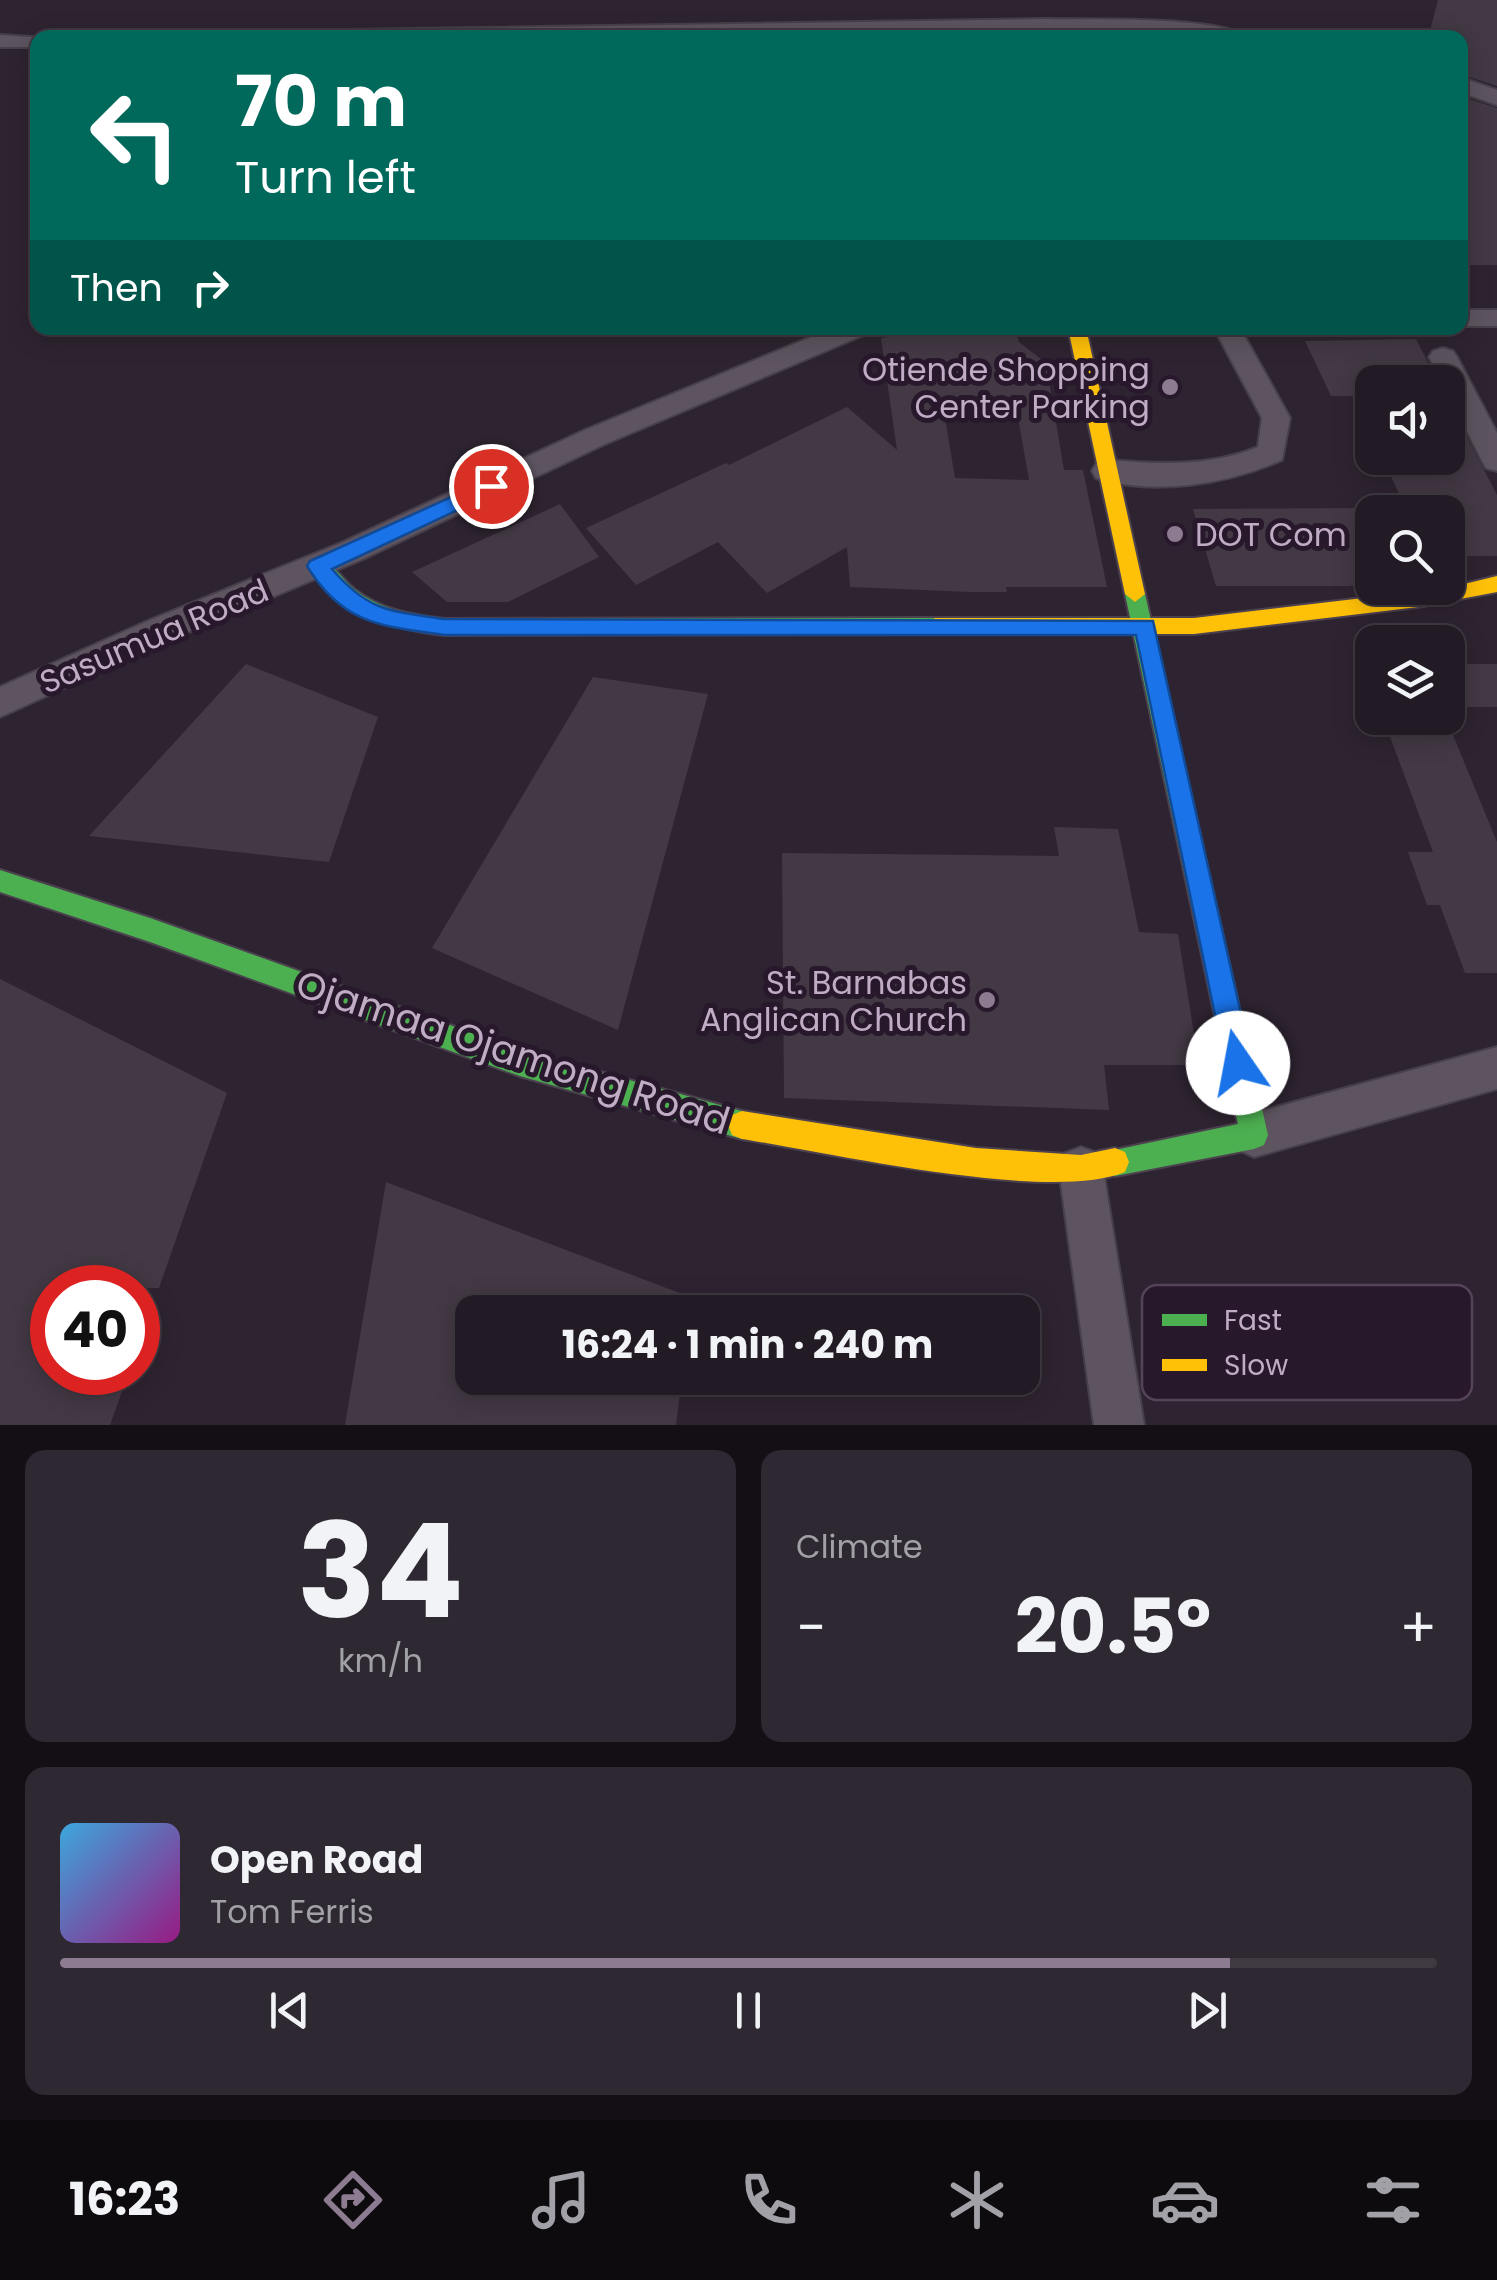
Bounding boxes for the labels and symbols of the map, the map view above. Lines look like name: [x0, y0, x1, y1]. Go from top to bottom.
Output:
place label: Otiende Shopping Center Parking: [862, 347, 1150, 429]
marker: Otiende Shopping Center Parking: [1159, 376, 1181, 398]
pin: [449, 444, 534, 529]
place label: DOT Com: [1195, 512, 1347, 557]
marker: DOT Com: [1164, 523, 1186, 545]
street label: Sasumua Road: [33, 568, 275, 704]
street label: Ojamaa Ojamong Road: [289, 957, 737, 1147]
place label: St. Barnabas Anglican Church: [700, 960, 967, 1042]
marker: St. Barnabas Anglican Church: [976, 989, 998, 1011]
position arrow: [1186, 1011, 1290, 1115]
speed limit sign: 40: [30, 1265, 160, 1395]
legend: [1142, 1285, 1472, 1400]
text: Fast: [1224, 1301, 1282, 1340]
text: Slow: [1224, 1346, 1288, 1385]

